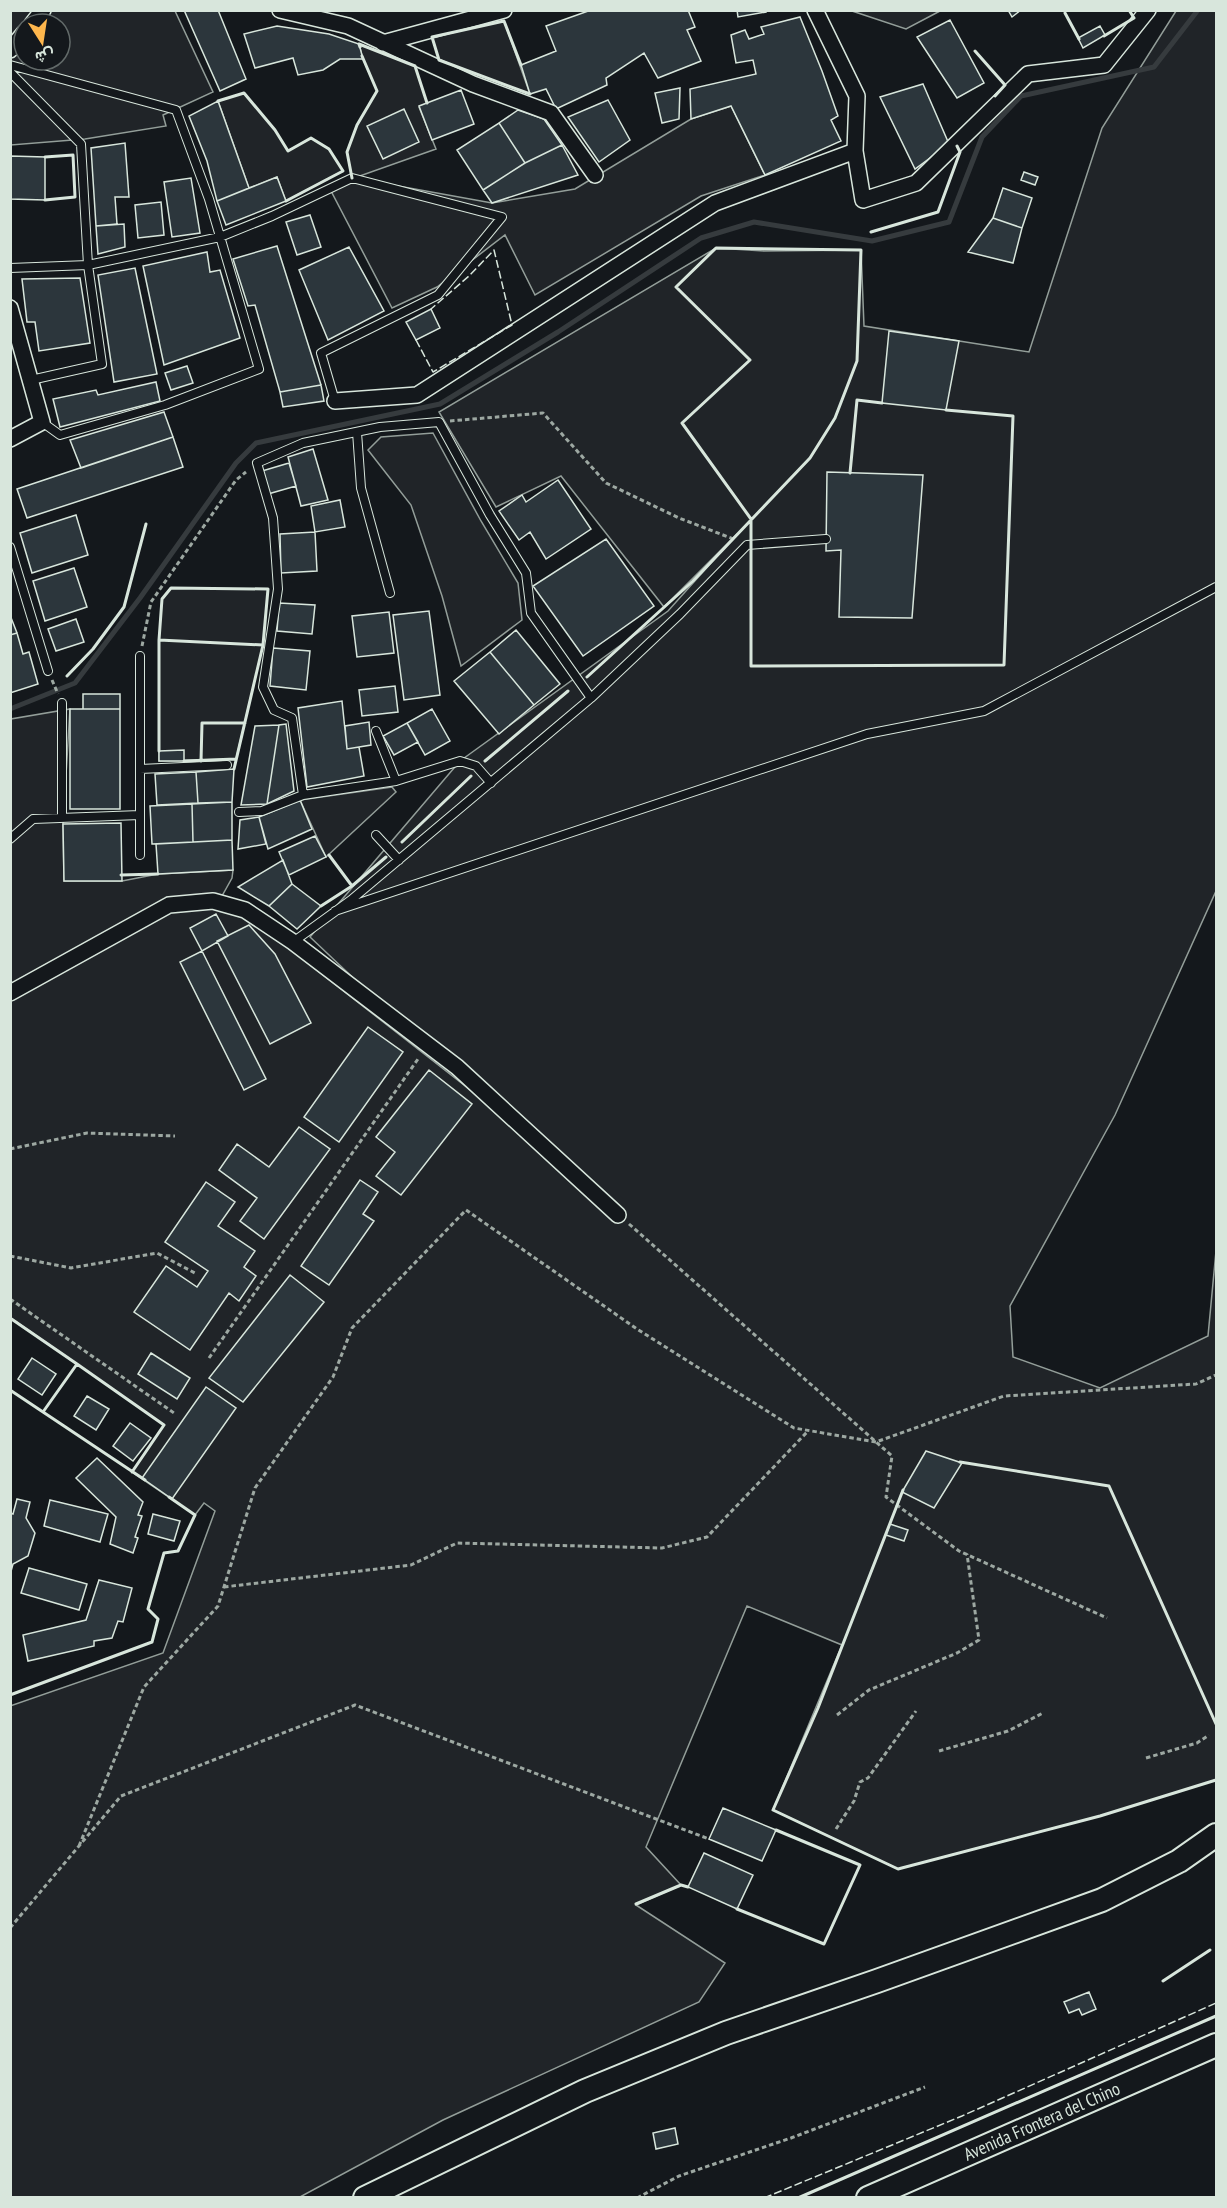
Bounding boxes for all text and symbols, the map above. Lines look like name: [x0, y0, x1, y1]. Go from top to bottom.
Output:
north arrow: [12, 12, 72, 72]
text: ش: [34, 45, 57, 68]
street label: Avenida Frontera del Chino: [960, 2077, 1124, 2165]

